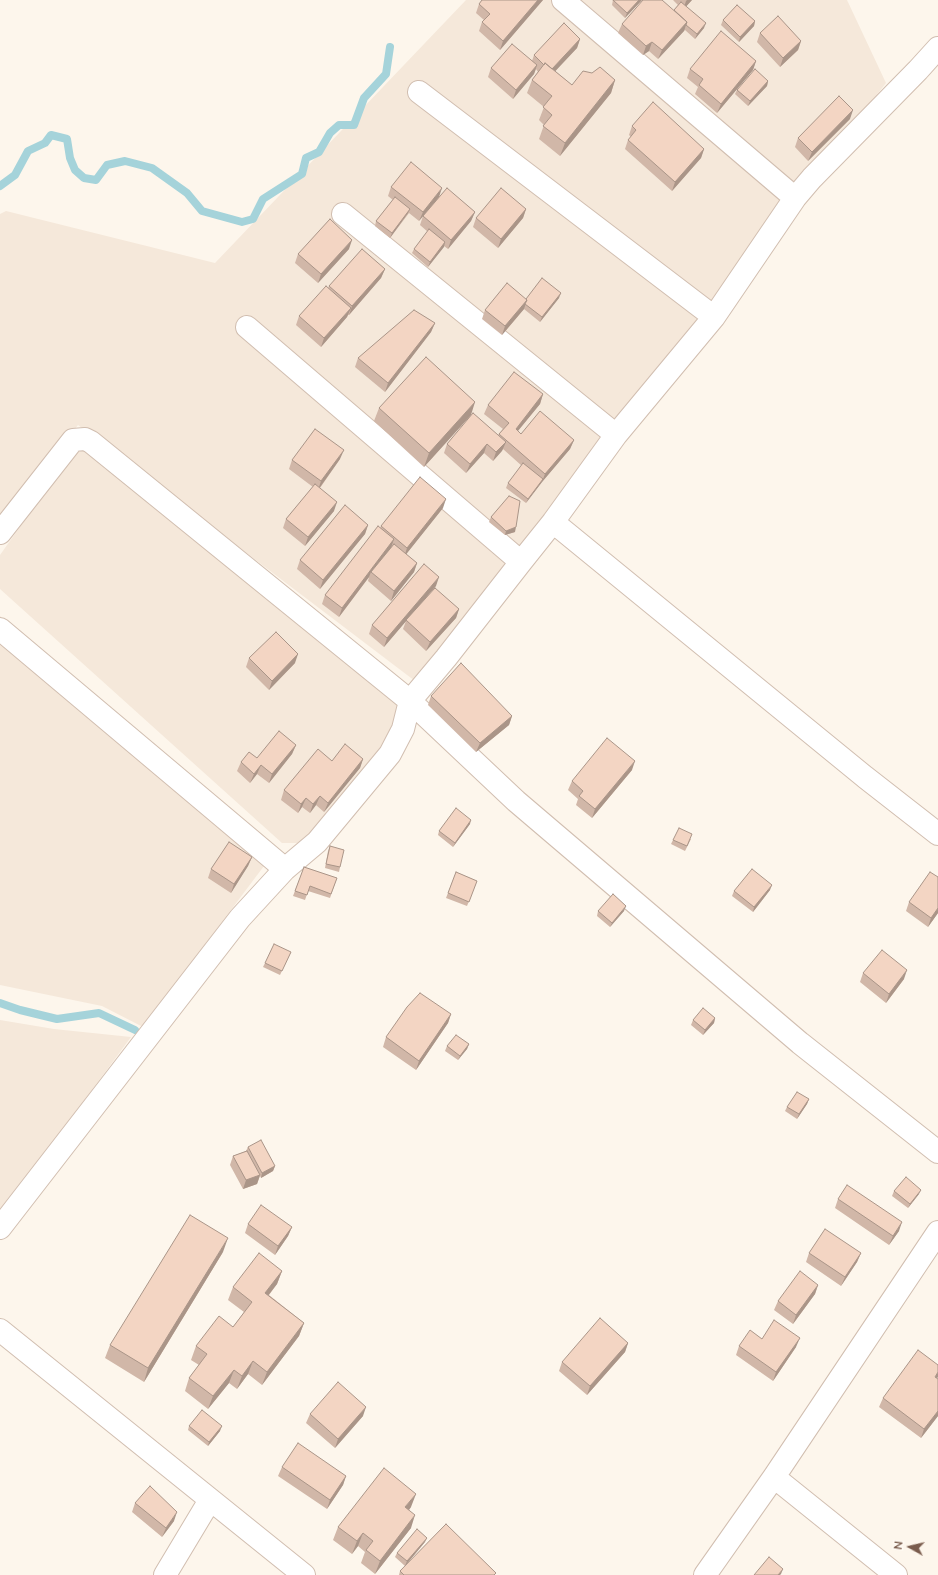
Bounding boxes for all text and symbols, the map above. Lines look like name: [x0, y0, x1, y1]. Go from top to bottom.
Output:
north arrow: [890, 1527, 930, 1567]
text: N: [891, 1540, 905, 1550]

